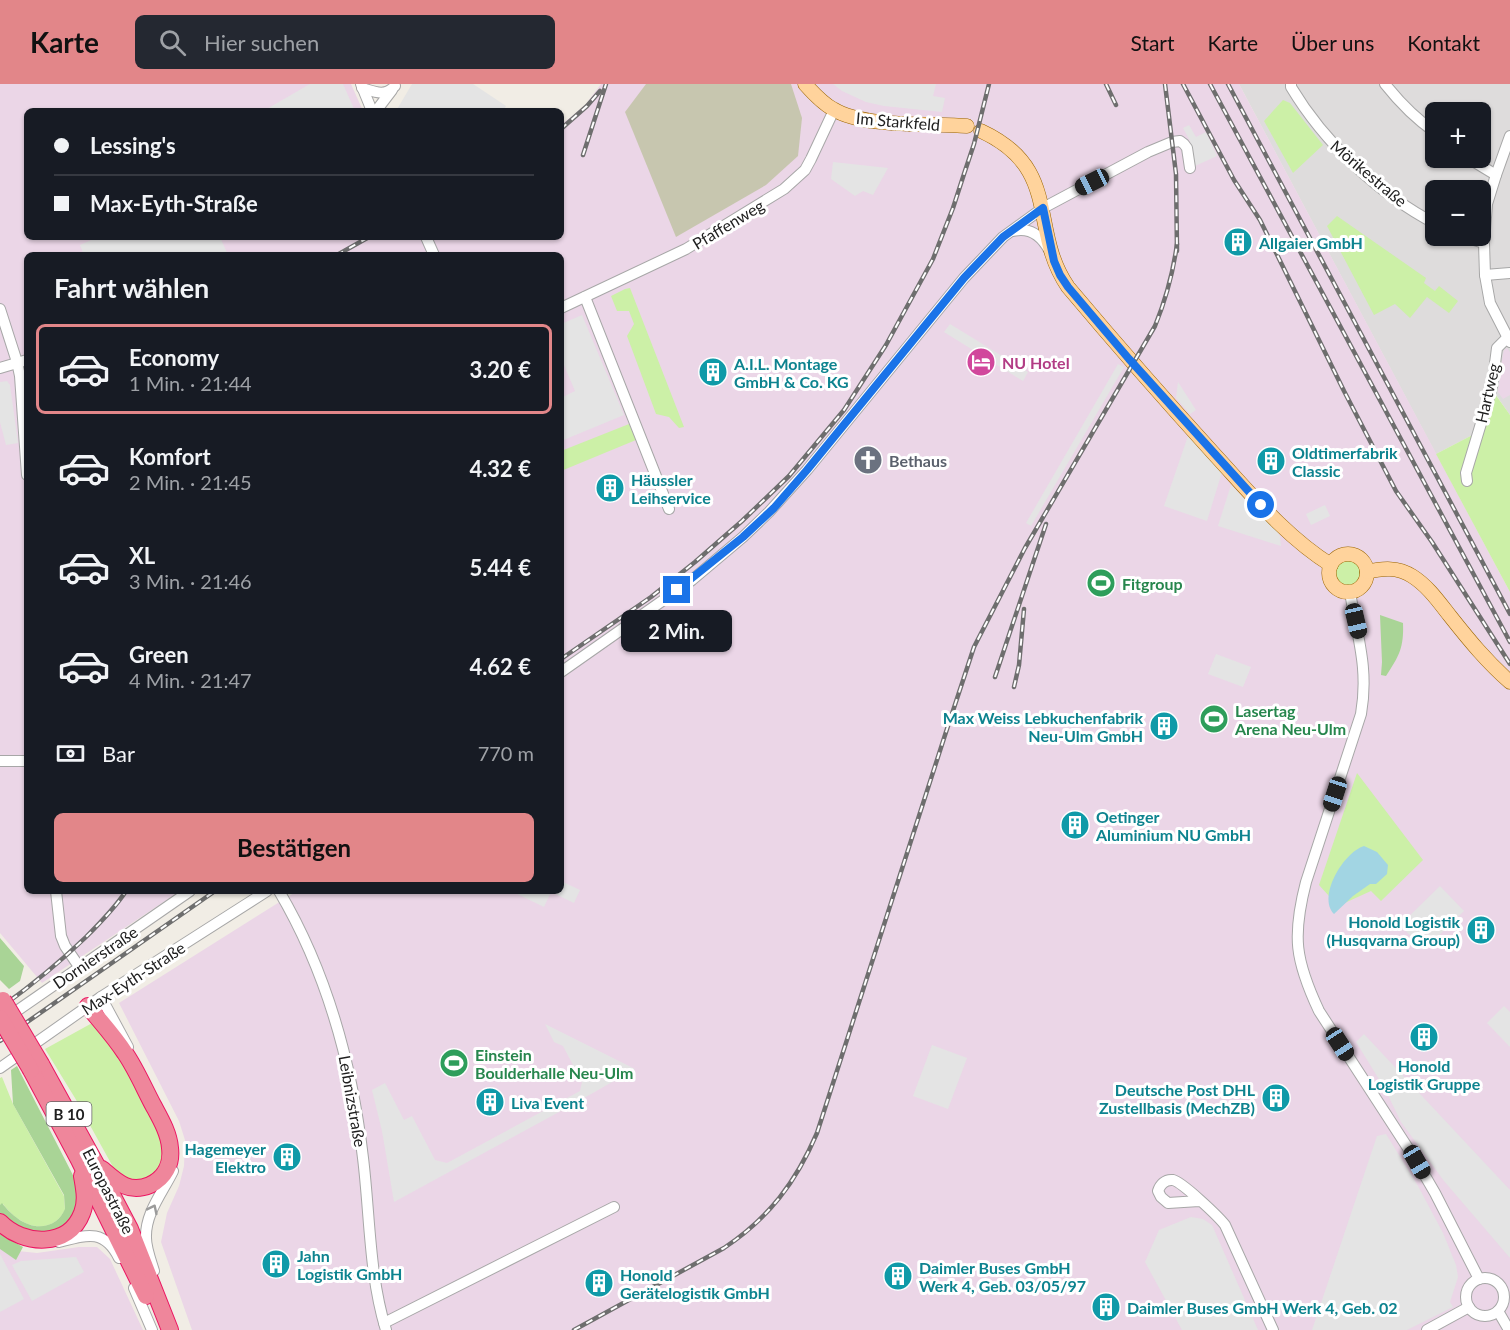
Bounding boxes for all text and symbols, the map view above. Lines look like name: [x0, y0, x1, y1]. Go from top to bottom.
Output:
search box: [135, 15, 555, 69]
text: Karte: [30, 25, 99, 59]
icon: search: [156, 26, 189, 59]
text: Hier suchen: [204, 29, 319, 56]
text: Start: [1130, 30, 1175, 55]
text: Karte: [1208, 30, 1258, 55]
text: Über uns: [1291, 30, 1374, 55]
text: Kontakt: [1407, 30, 1480, 55]
map controls: [1425, 102, 1491, 246]
button: +: [1425, 102, 1491, 168]
street label: Im Starkfeld: [855, 108, 941, 134]
text: Lessing's: [90, 132, 176, 159]
street label: Mörikestraße: [1327, 136, 1411, 210]
car: [1072, 166, 1112, 198]
button: −: [1425, 180, 1491, 246]
text: Max-Eyth-Straße: [90, 190, 258, 217]
street label: Pfaffenweg: [689, 195, 767, 253]
building icon: Allgaier GmbH: [1222, 226, 1254, 258]
place label: Allgaier GmbH: [1258, 233, 1363, 252]
text: Fahrt wählen: [54, 271, 209, 304]
icon: car: [57, 342, 111, 396]
text: Economy: [129, 344, 219, 371]
hotel icon: NU Hotel: [965, 346, 997, 378]
place label: NU Hotel: [1002, 353, 1070, 372]
place label: A.I.L. Montage GmbH & Co. KG: [733, 354, 849, 391]
text: 3.20 €: [469, 356, 531, 383]
building icon: A.I.L. Montage GmbH & Co. KG: [697, 356, 729, 388]
street label: Hartweg: [1471, 361, 1503, 425]
text: 1 Min. · 21:44: [129, 371, 252, 395]
icon: car: [57, 441, 111, 495]
text: Komfort: [129, 443, 211, 470]
place label: Oldtimerfabrik Classic: [1292, 443, 1398, 480]
church icon: Bethaus: [852, 444, 884, 476]
building icon: Oldtimerfabrik Classic: [1255, 445, 1287, 477]
place label: Bethaus: [889, 451, 947, 470]
text: 4.32 €: [469, 455, 531, 482]
text: 2 Min. · 21:45: [129, 470, 252, 494]
place label: Häussler Leihservice: [631, 470, 711, 507]
building icon: Häussler Leihservice: [594, 472, 626, 504]
route start: [1247, 491, 1274, 518]
icon: car: [57, 540, 111, 594]
text: XL: [129, 542, 155, 569]
text: 5.44 €: [469, 554, 531, 581]
sports icon: Fitgroup: [1085, 567, 1117, 599]
text: 3 Min. · 21:46: [129, 569, 252, 593]
place label: Fitgroup: [1122, 574, 1183, 593]
route end: [663, 576, 690, 603]
car: [1343, 601, 1369, 641]
callout: 2 Min.: [622, 611, 732, 653]
text: 2 Min.: [648, 619, 705, 643]
icon: car: [57, 639, 111, 693]
text: Green: [129, 641, 189, 668]
text: 4.62 €: [469, 653, 531, 680]
text: 4 Min. · 21:47: [129, 668, 252, 692]
place label: Lasertag Arena Neu-Ulm: [1234, 701, 1346, 738]
sports icon: Lasertag Arena Neu-Ulm: [1198, 703, 1230, 735]
place label: Max Weiss Lebkuchenfabrik Neu-Ulm GmbH: [943, 708, 1143, 745]
building icon: Max Weiss Lebkuchenfabrik Neu-Ulm GmbH: [1148, 710, 1180, 742]
icon: cash: [54, 737, 87, 770]
text: Bar: [102, 740, 135, 767]
text: 770 m: [478, 741, 534, 765]
car: [1321, 774, 1349, 814]
place label: Oetinger Aluminium NU GmbH: [1095, 807, 1251, 844]
building icon: Oetinger Aluminium NU GmbH: [1059, 809, 1091, 841]
button: Bestätigen: [54, 813, 534, 882]
place label: Honold Logistik (Husqvarna Group): [1326, 912, 1460, 949]
building icon: Honold Logistik (Husqvarna Group): [1465, 914, 1497, 946]
street label: Dornierstraße: [49, 922, 141, 992]
street label: Max-Eyth-Straße: [78, 938, 188, 1018]
building icon: Honold Logistik Gruppe: [1408, 1021, 1440, 1053]
car: [1323, 1024, 1357, 1064]
place label: Einstein Boulderhalle Neu-Ulm: [475, 1045, 633, 1082]
sports icon: Einstein Boulderhalle Neu-Ulm: [438, 1047, 470, 1079]
street label: Leibnizstraße: [336, 1054, 370, 1148]
place label: Honold Logistik Gruppe: [1368, 1056, 1481, 1093]
place label: Deutsche Post DHL Zustellbasis (MechZB): [1099, 1080, 1256, 1117]
building icon: Deutsche Post DHL Zustellbasis (MechZB): [1260, 1082, 1292, 1114]
building icon: Liva Event: [474, 1086, 506, 1118]
place label: Liva Event: [511, 1093, 584, 1112]
road number: B 10: [46, 1102, 92, 1126]
place label: Hagemeyer Elektro: [185, 1139, 266, 1176]
building icon: Hagemeyer Elektro: [271, 1141, 303, 1173]
car: [1400, 1142, 1434, 1182]
street label: Europastraße: [79, 1145, 139, 1237]
one-way arrow: [146, 1204, 158, 1215]
place label: Jahn Logistik GmbH: [297, 1246, 402, 1283]
building icon: Jahn Logistik GmbH: [260, 1248, 292, 1280]
place label: Daimler Buses GmbH Werk 4, Geb. 03/05/97: [919, 1258, 1086, 1295]
building icon: Daimler Buses GmbH Werk 4, Geb. 03/05/97: [882, 1260, 914, 1292]
place label: Honold Gerätelogistik GmbH: [620, 1265, 770, 1302]
building icon: Honold Gerätelogistik GmbH: [583, 1267, 615, 1299]
building icon: Daimler Buses GmbH Werk 4, Geb. 02: [1090, 1291, 1122, 1323]
place label: Daimler Buses GmbH Werk 4, Geb. 02: [1127, 1298, 1397, 1317]

